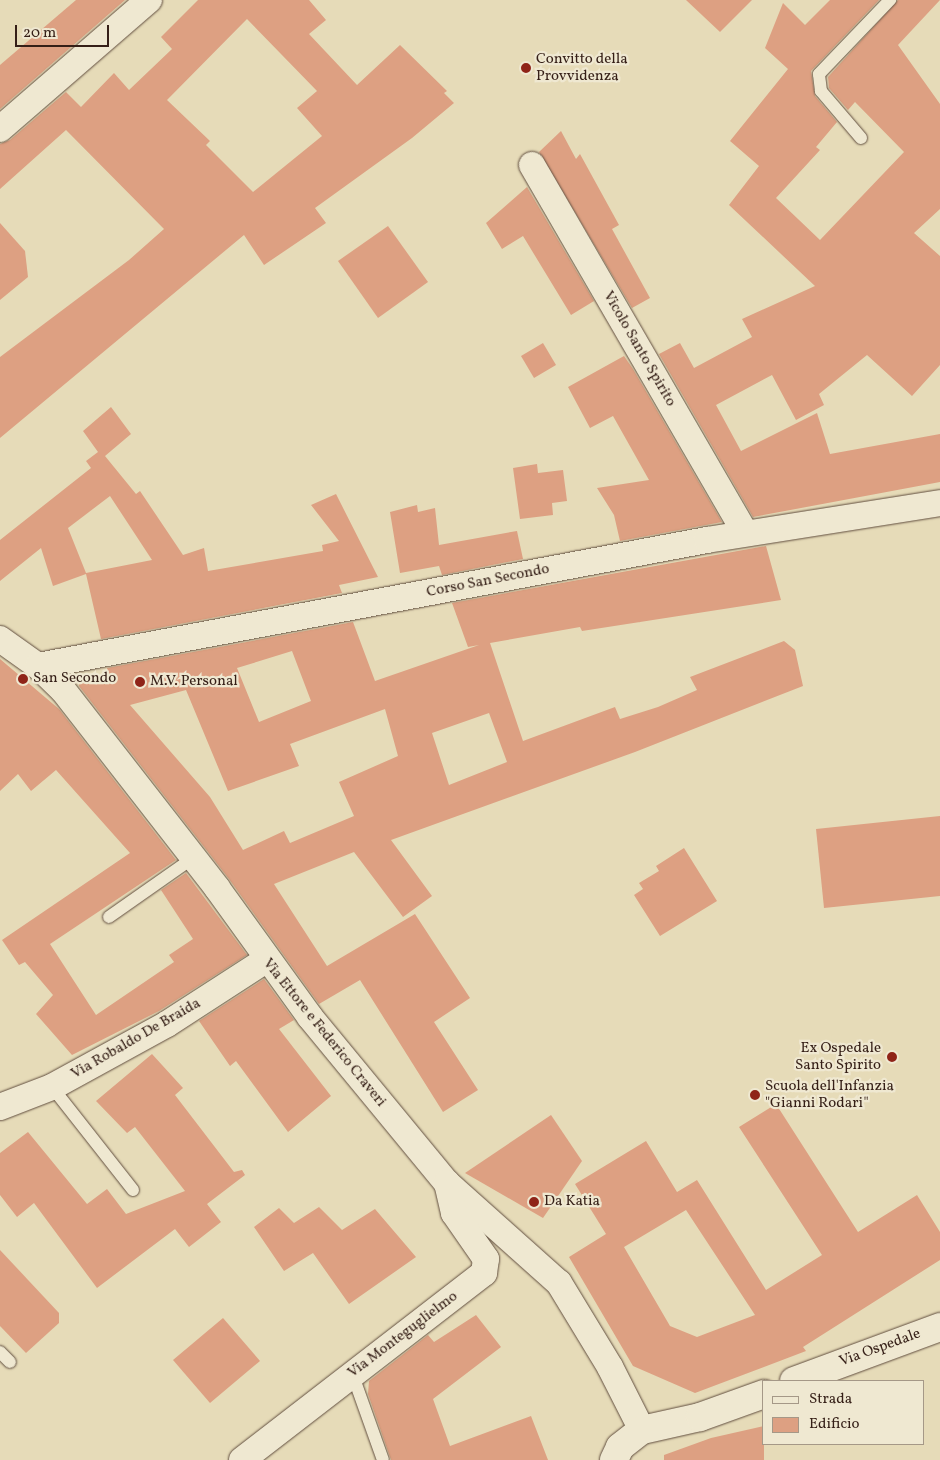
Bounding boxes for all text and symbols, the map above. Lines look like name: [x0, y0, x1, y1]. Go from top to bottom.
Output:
scale bar: [18, 15, 111, 47]
text: 20 m: [23, 23, 56, 44]
place label: Convitto della Provvidenza: [536, 50, 628, 85]
marker: Convitto della Provvidenza: [520, 62, 532, 74]
street label: Vicolo Santo Spirito: [599, 288, 679, 410]
street label: Corso San Secondo: [425, 560, 551, 602]
place label: San Secondo: [33, 670, 116, 688]
marker: San Secondo: [17, 673, 29, 685]
place label: M.V. Personal: [150, 673, 238, 691]
marker: M.V. Personal: [134, 676, 146, 688]
street label: Via Ettore e Federico Craveri: [259, 955, 389, 1111]
street label: Via Robaldo De Braida: [68, 995, 204, 1083]
place label: Ex Ospedale Santo Spirito: [795, 1039, 881, 1074]
marker: Ex Ospedale Santo Spirito: [885, 1050, 899, 1064]
place label: Scuola dell'Infanzia "Gianni Rodari": [765, 1077, 894, 1112]
marker: Scuola dell'Infanzia "Gianni Rodari": [749, 1089, 761, 1101]
place label: Da Katia: [544, 1193, 600, 1211]
marker: Da Katia: [528, 1196, 540, 1208]
street label: Via Monteguglielmo: [344, 1288, 462, 1382]
street label: Via Ospedale: [837, 1325, 923, 1371]
legend: [762, 1380, 925, 1445]
text: Strada: [809, 1389, 852, 1410]
text: Edificio: [809, 1414, 860, 1435]

